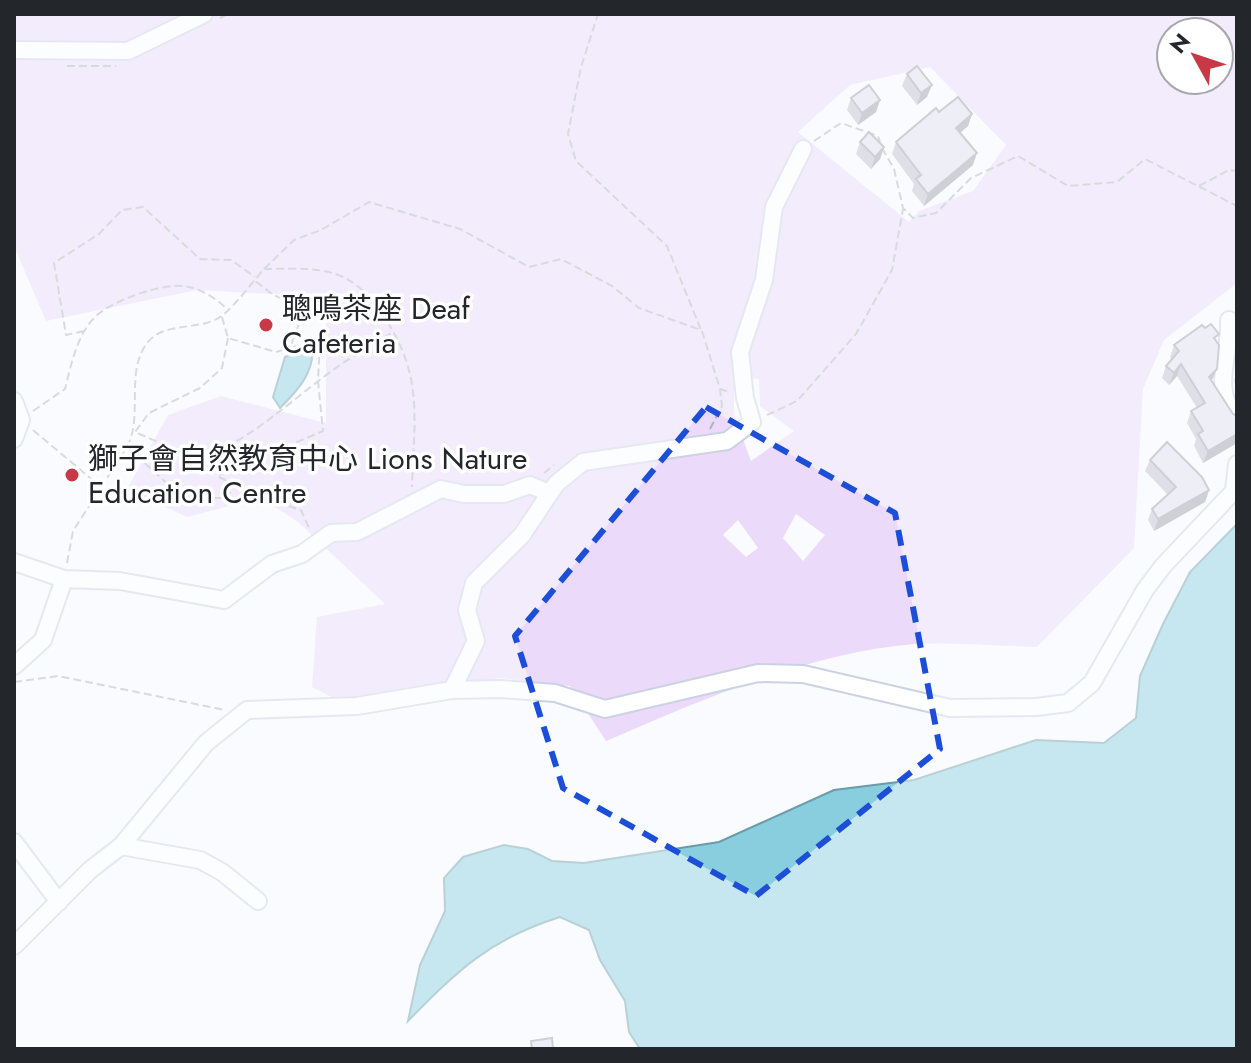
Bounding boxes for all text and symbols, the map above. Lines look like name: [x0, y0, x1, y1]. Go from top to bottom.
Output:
north arrow: [1155, 16, 1235, 96]
text: N: [1162, 26, 1198, 60]
place label: 聰鳴茶座 Deaf Cafeteria: [282, 287, 471, 364]
marker: 聰鳴茶座 Deaf Cafeteria: [257, 316, 275, 334]
place label: 獅子會自然教育中心 Lions Nature Education Centre: [88, 437, 527, 514]
marker: 獅子會自然教育中心 Lions Nature Education Centre: [63, 466, 81, 484]

